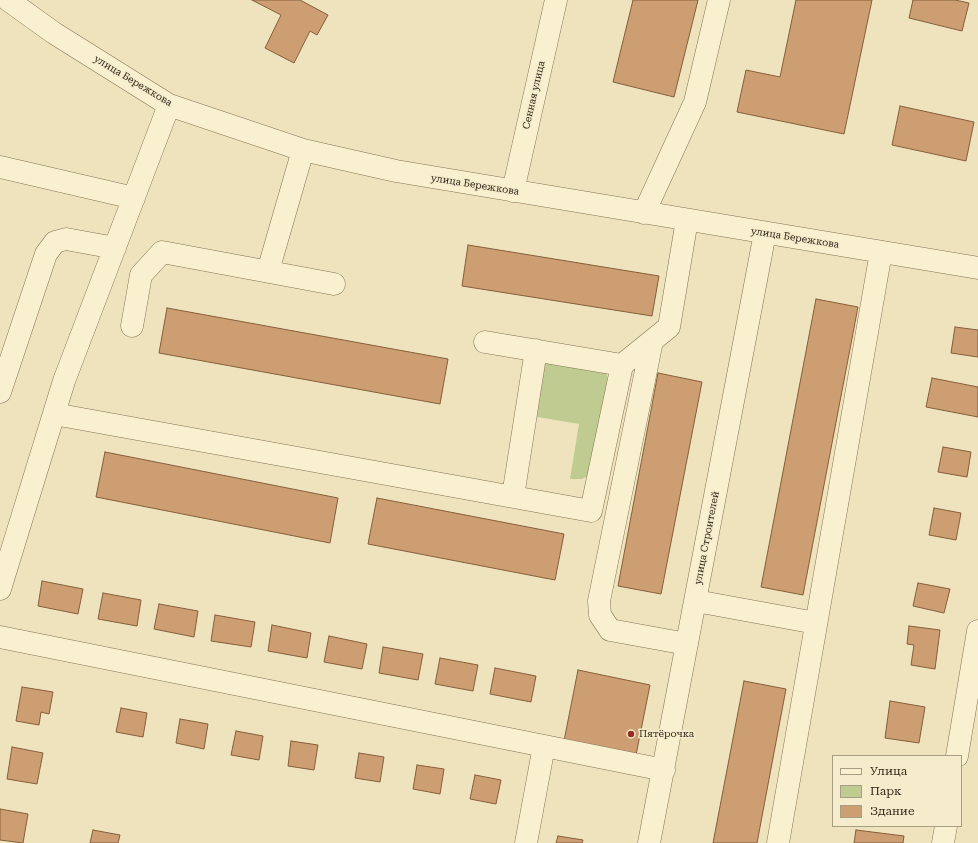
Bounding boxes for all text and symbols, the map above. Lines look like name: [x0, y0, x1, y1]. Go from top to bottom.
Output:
street label: улица Бережкова: [92, 53, 174, 109]
street label: Сенная улица: [520, 60, 548, 130]
street label: улица Бережкова: [430, 172, 520, 198]
street label: улица Бережкова: [750, 225, 840, 251]
street label: улица Строителей: [692, 490, 722, 586]
place label: Пятёрочка: [639, 728, 694, 740]
marker: Пятёрочка: [626, 729, 636, 739]
legend: [832, 755, 962, 827]
text: Улица: [870, 764, 907, 778]
text: Парк: [870, 784, 902, 798]
text: Здание: [870, 804, 914, 818]

